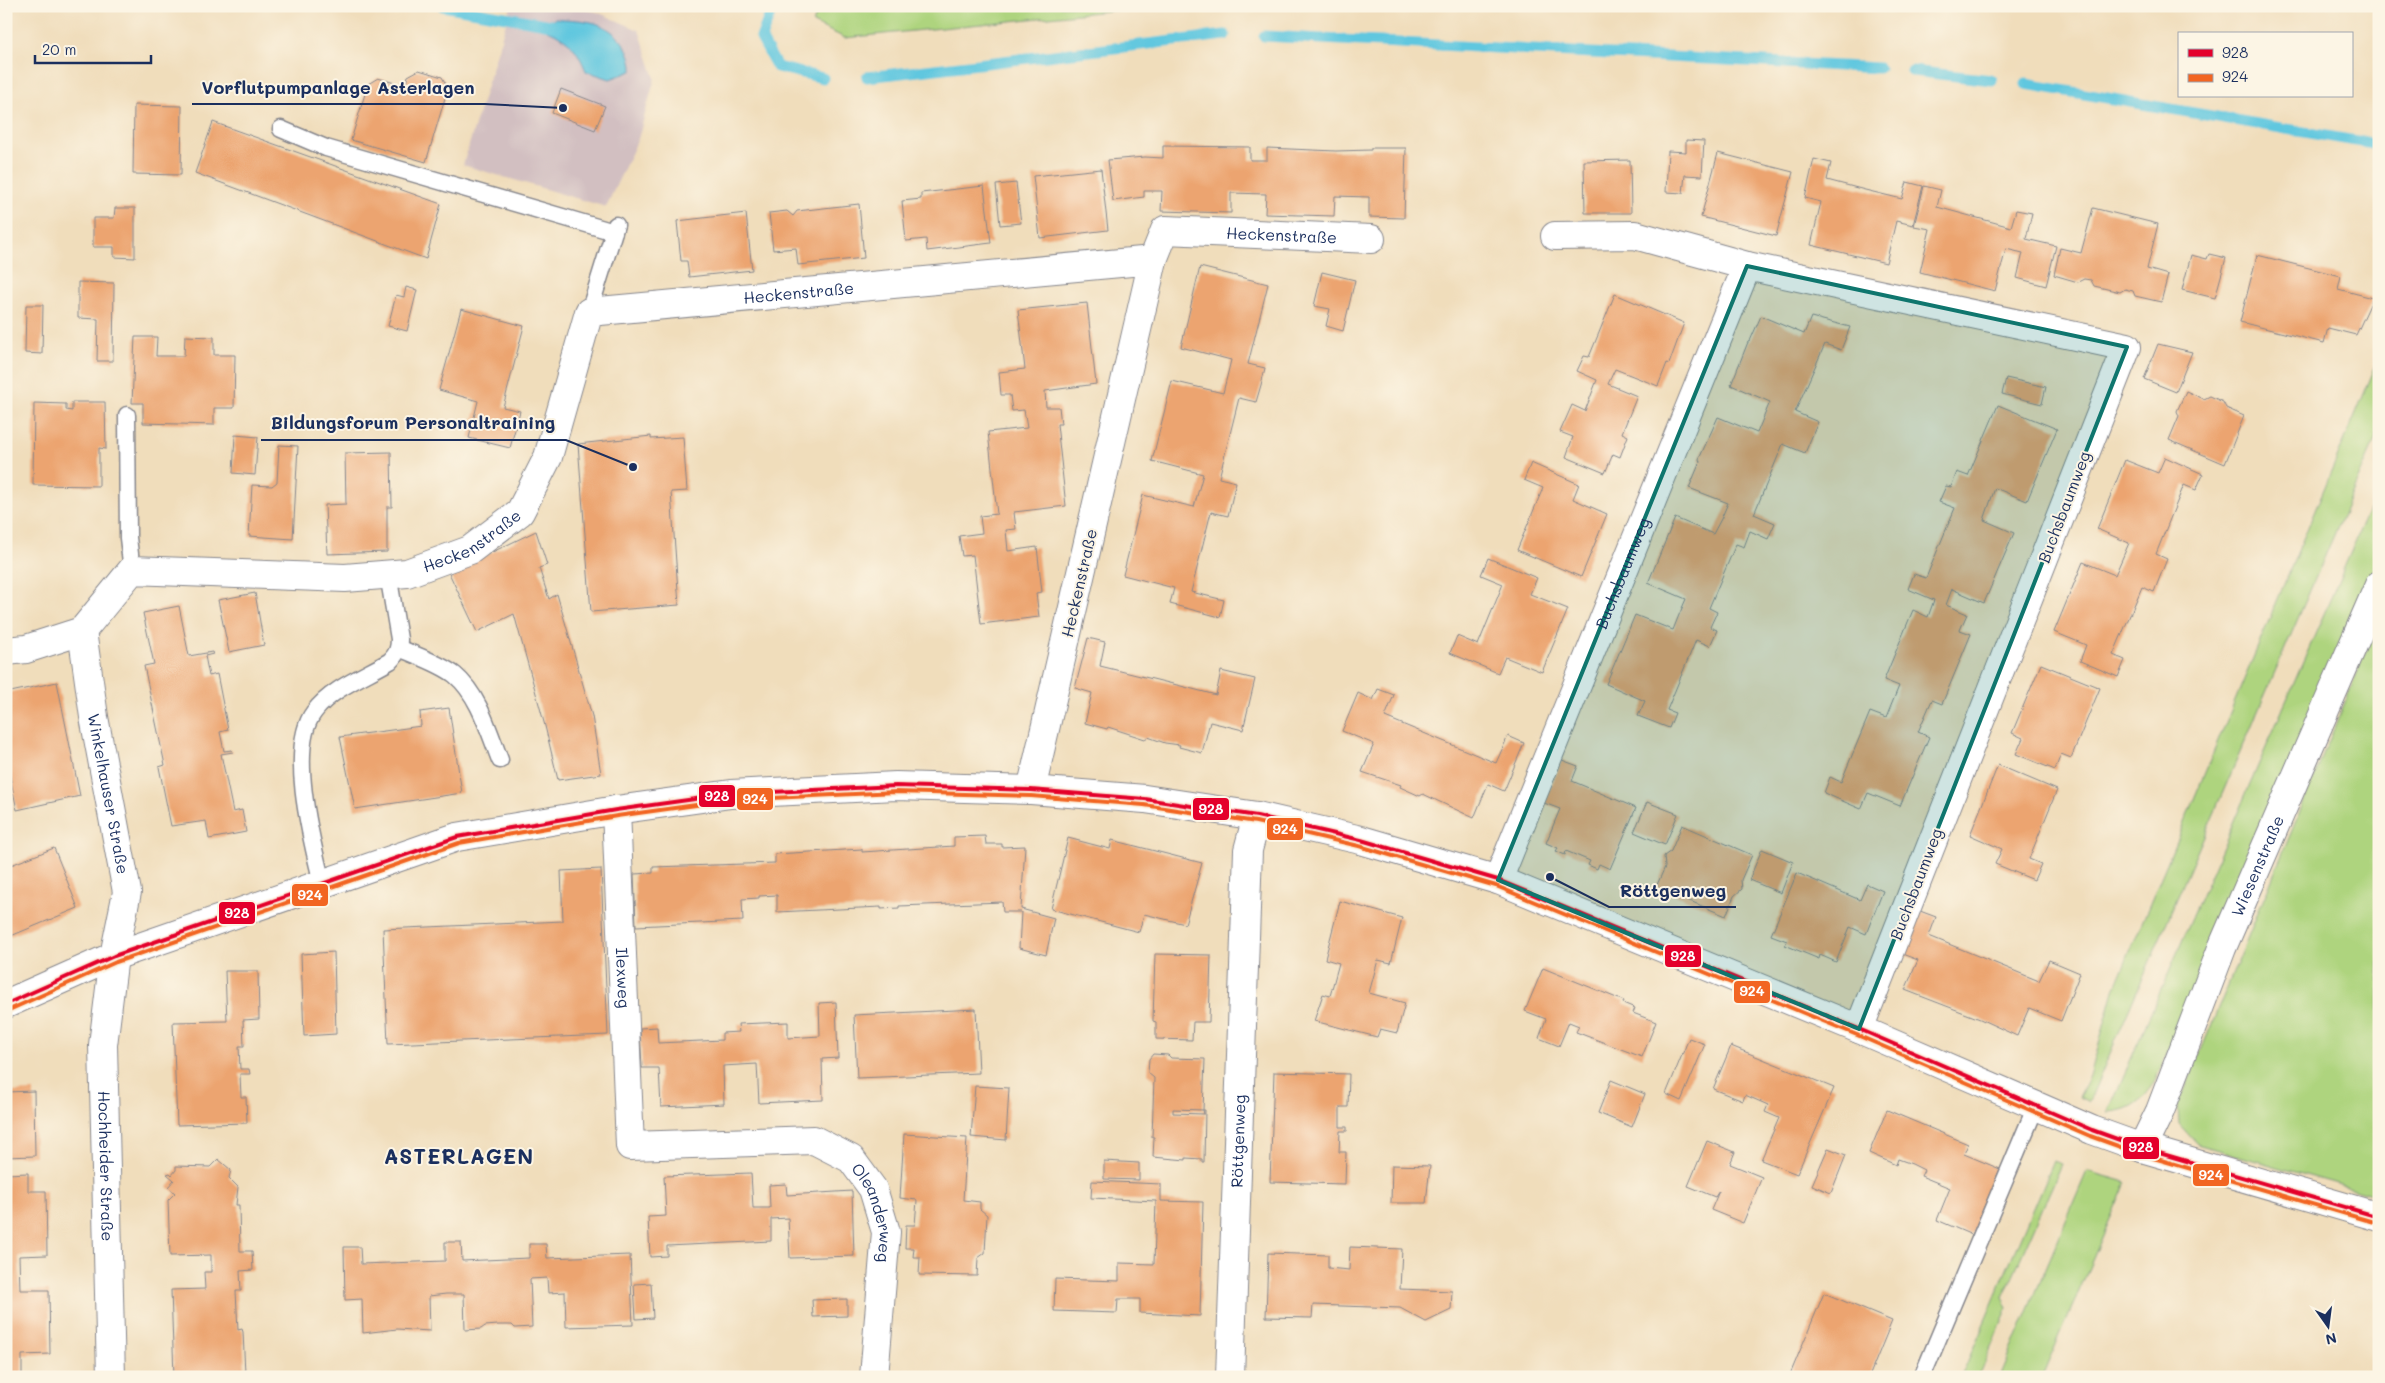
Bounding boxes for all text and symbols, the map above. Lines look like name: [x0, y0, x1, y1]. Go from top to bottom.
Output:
scale bar: [35, 32, 151, 64]
legend: [2178, 32, 2352, 98]
text: 20 m: [42, 39, 76, 59]
text: 928: [2222, 42, 2248, 62]
text: 924: [2222, 66, 2248, 86]
callout: Vorflutpumpanlage Asterlagen: [192, 71, 485, 104]
text: Vorflutpumpanlage Asterlagen: [201, 75, 475, 99]
street label: Heckenstraße: [1226, 222, 1337, 248]
street label: Heckenstraße: [742, 277, 855, 308]
callout: Bildungsforum Personaltraining: [261, 407, 566, 440]
text: Bildungsforum Personaltraining: [271, 410, 556, 434]
street label: Buchsbaumweg: [2033, 448, 2095, 566]
street label: Heckenstraße: [420, 504, 525, 576]
street label: Buchsbaumweg: [1590, 514, 1654, 632]
street label: Heckenstraße: [1056, 527, 1101, 639]
street label: Winkelhauser Straße: [84, 712, 134, 876]
line badge: 928: [698, 784, 736, 808]
text: 928: [705, 786, 730, 805]
line badge: 924: [736, 787, 774, 811]
text: 924: [742, 789, 768, 808]
line badge: 928: [1192, 797, 1230, 821]
text: 928: [1199, 799, 1224, 818]
street label: Wiesenstraße: [2226, 812, 2288, 920]
line badge: 924: [1266, 817, 1304, 841]
text: 924: [1272, 819, 1298, 838]
street label: Buchsbaumweg: [1885, 825, 1947, 943]
callout: Röttgenweg: [1609, 874, 1736, 907]
text: Röttgenweg: [1620, 878, 1726, 902]
line badge: 924: [291, 883, 329, 907]
text: 924: [297, 885, 323, 904]
line badge: 928: [218, 901, 256, 925]
text: 928: [225, 903, 250, 922]
line badge: 928: [1664, 944, 1702, 968]
text: 928: [1671, 946, 1696, 965]
street label: Ilexweg: [612, 947, 635, 1009]
line badge: 924: [1733, 980, 1771, 1004]
text: 924: [1739, 981, 1765, 1000]
street label: Hochheider Straße: [94, 1091, 119, 1242]
street label: Röttgenweg: [1225, 1094, 1250, 1188]
line badge: 928: [2122, 1136, 2160, 1160]
text: 928: [2129, 1137, 2154, 1156]
district label: ASTERLAGEN: [384, 1142, 534, 1169]
street label: Oleanderweg: [847, 1158, 897, 1263]
line badge: 924: [2192, 1163, 2230, 1187]
text: 924: [2198, 1165, 2224, 1184]
north arrow: [2302, 1300, 2352, 1350]
text: N: [2324, 1329, 2339, 1350]

